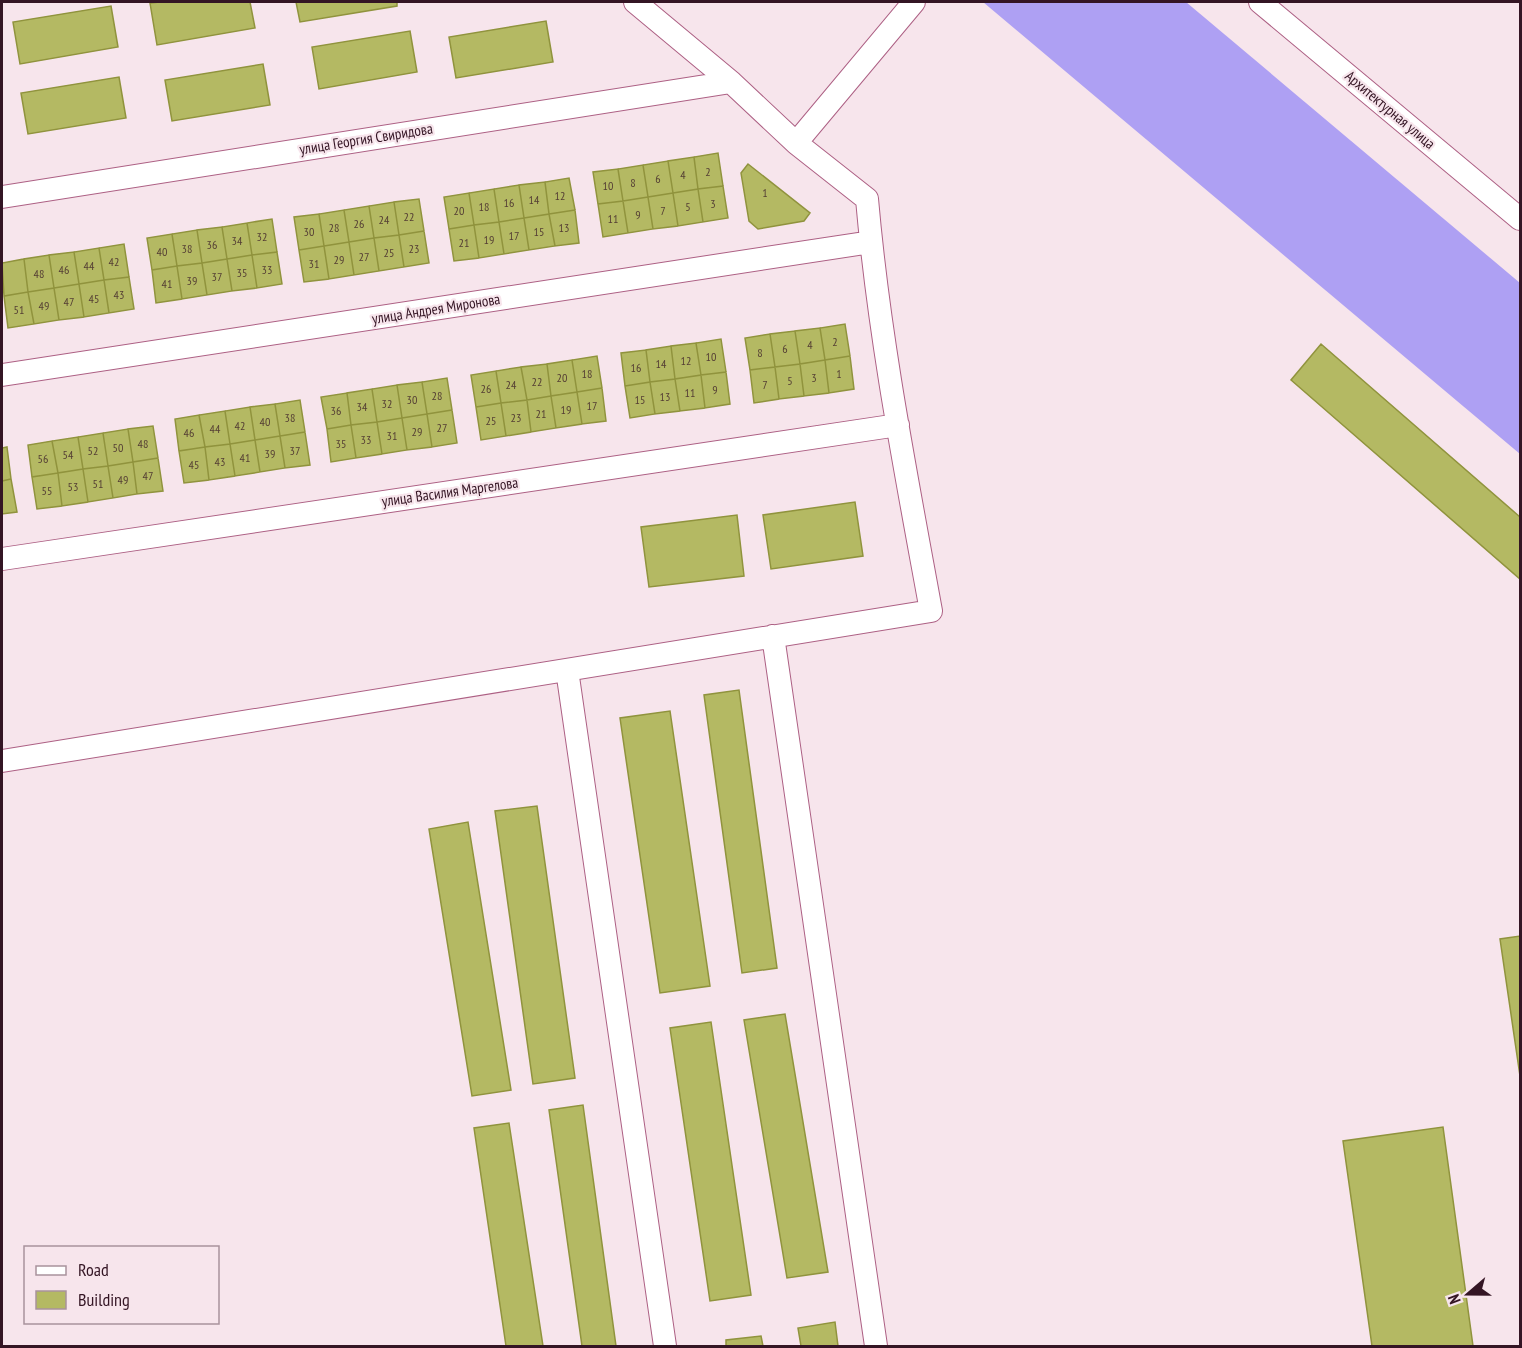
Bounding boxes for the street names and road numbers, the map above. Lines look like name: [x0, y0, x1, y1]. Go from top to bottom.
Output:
street label: Архитектурная улица: [1341, 66, 1439, 153]
street label: улица Георгия Свиридова: [298, 119, 434, 158]
street label: улица Андрея Миронова: [370, 289, 501, 328]
street label: улица Василия Маргелова: [381, 473, 519, 510]

